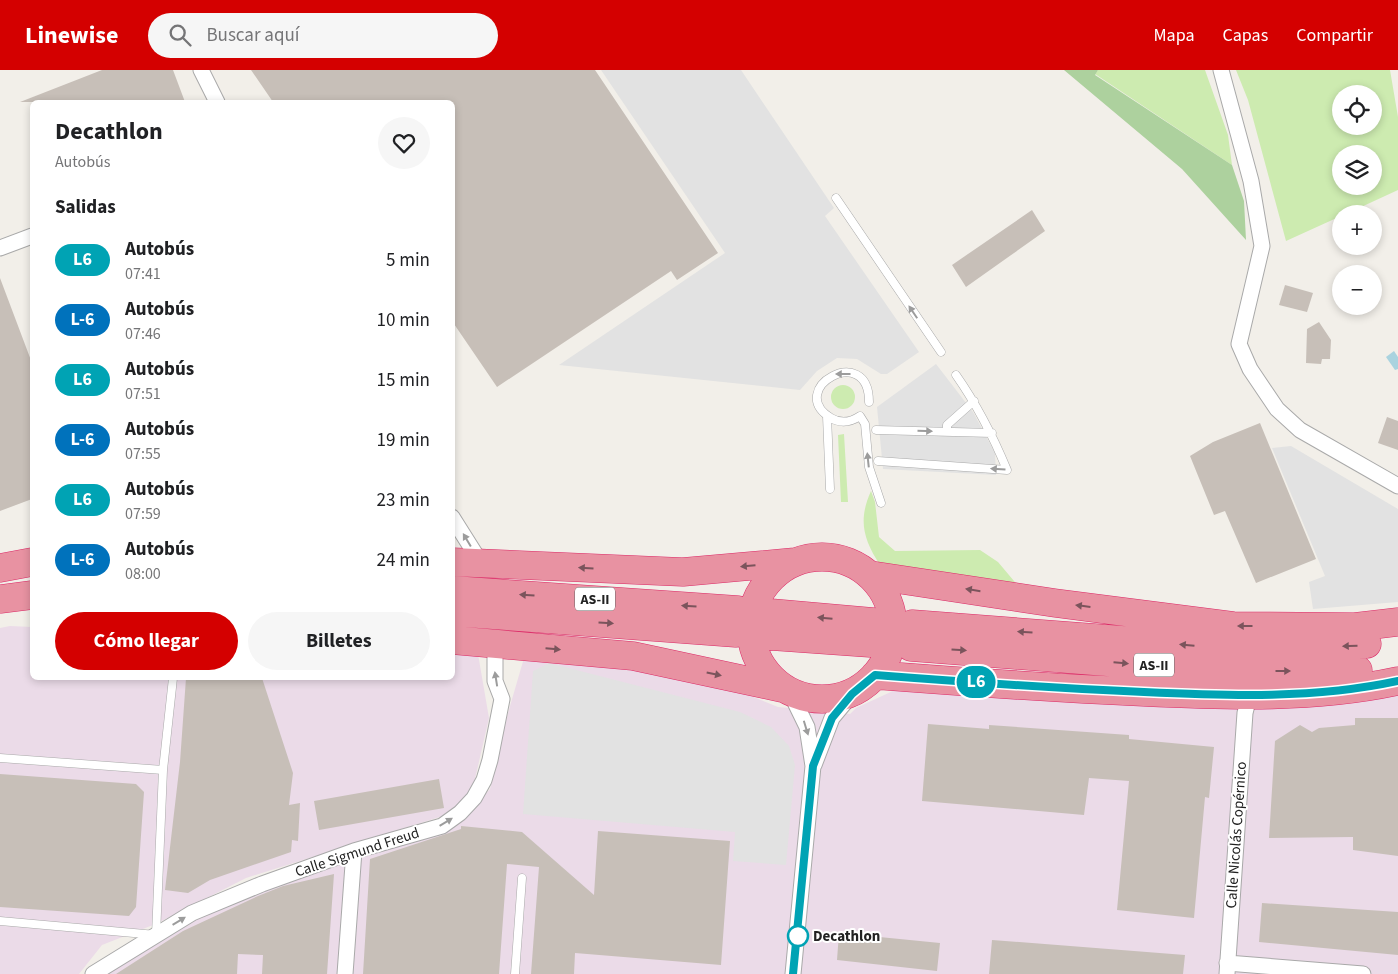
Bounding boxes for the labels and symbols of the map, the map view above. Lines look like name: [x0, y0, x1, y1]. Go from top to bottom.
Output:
one-way arrow: [908, 305, 918, 318]
one-way arrow: [835, 370, 851, 378]
one-way arrow: [917, 427, 933, 435]
one-way arrow: [864, 451, 872, 467]
one-way arrow: [989, 465, 1005, 473]
one-way arrow: [462, 534, 471, 547]
one-way arrow: [740, 562, 756, 570]
one-way arrow: [578, 564, 594, 572]
one-way arrow: [964, 586, 980, 594]
road number: AS-II: [575, 588, 615, 610]
one-way arrow: [519, 590, 535, 598]
one-way arrow: [681, 602, 697, 610]
one-way arrow: [1075, 602, 1091, 610]
one-way arrow: [816, 613, 832, 621]
one-way arrow: [598, 619, 614, 627]
one-way arrow: [1236, 622, 1252, 630]
one-way arrow: [1017, 628, 1033, 636]
one-way arrow: [1179, 641, 1195, 649]
one-way arrow: [1341, 642, 1357, 650]
one-way arrow: [546, 645, 562, 653]
one-way arrow: [952, 647, 968, 655]
road number: AS-II: [1134, 654, 1174, 676]
one-way arrow: [1114, 659, 1130, 667]
line badge: L6: [954, 666, 998, 698]
one-way arrow: [1276, 667, 1292, 675]
one-way arrow: [492, 670, 500, 686]
one-way arrow: [706, 670, 721, 678]
one-way arrow: [802, 721, 810, 736]
street label: Calle Nicolás Copérnico: [1221, 761, 1252, 909]
one-way arrow: [439, 818, 452, 827]
street label: Calle Sigmund Freud: [292, 822, 422, 883]
one-way arrow: [173, 916, 186, 925]
marker: Decathlon: [787, 925, 809, 947]
place label: Decathlon: [813, 926, 880, 947]

